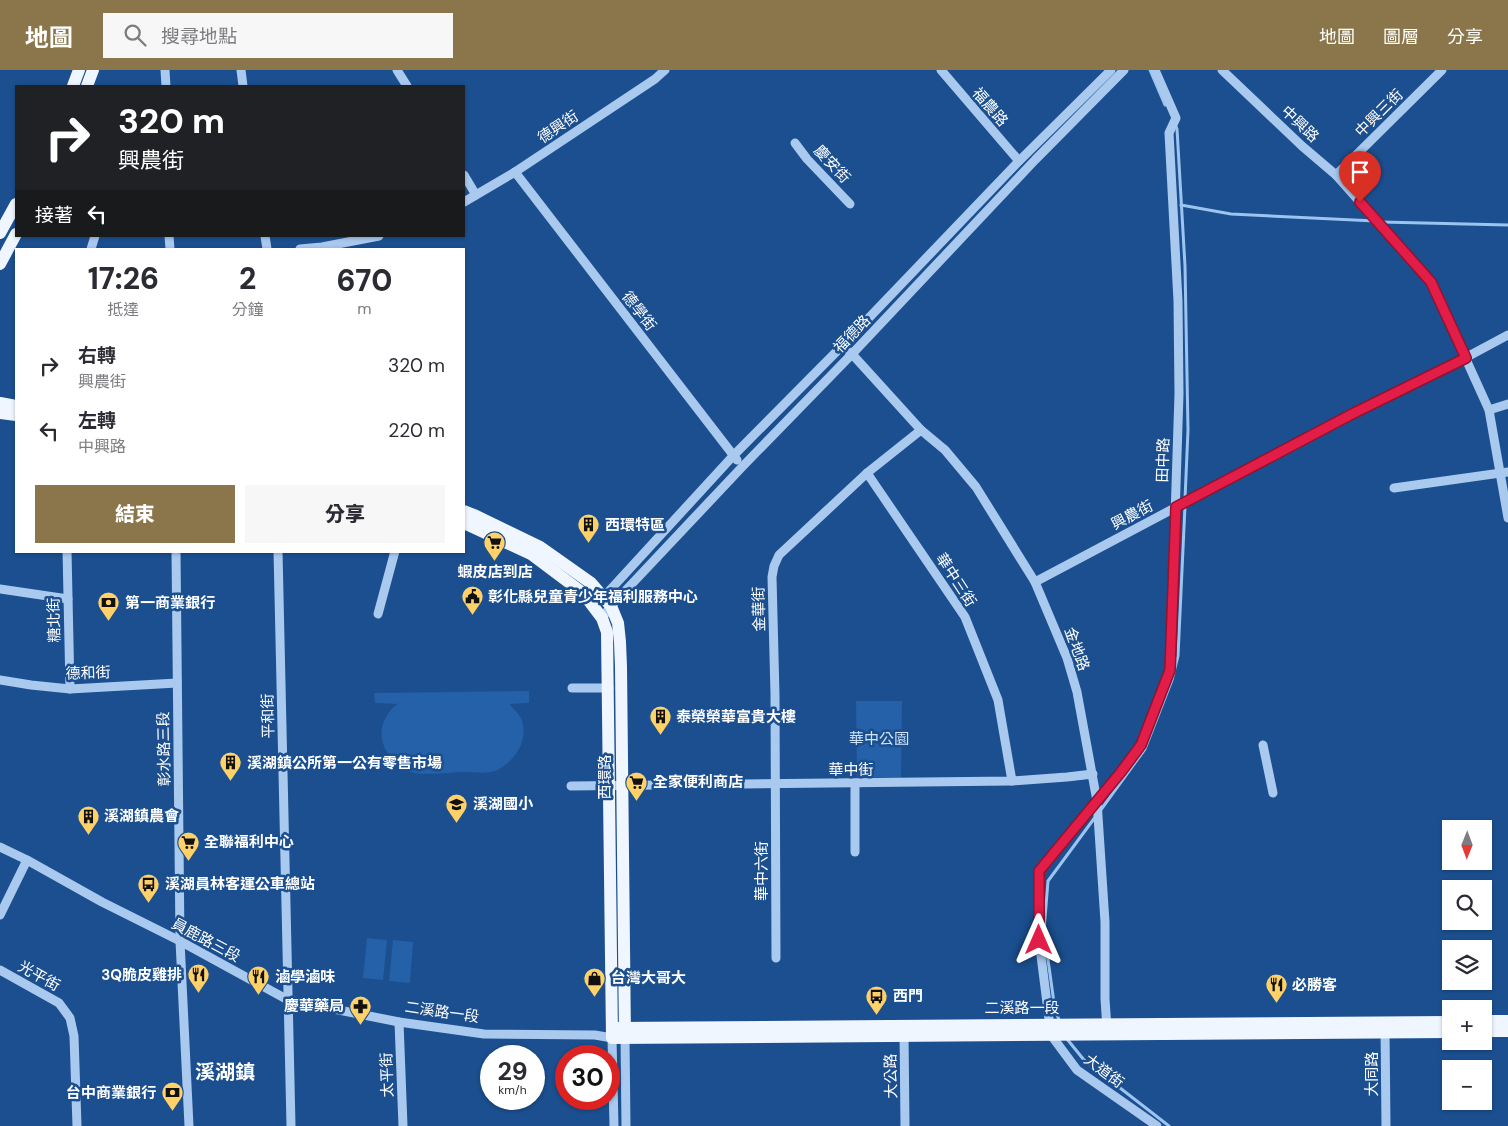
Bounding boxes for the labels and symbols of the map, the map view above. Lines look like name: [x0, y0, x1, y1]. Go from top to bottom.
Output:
street label: 福農路: [968, 83, 1012, 131]
street label: 中興三街: [1351, 85, 1407, 141]
street label: 中興路: [1277, 101, 1323, 147]
street label: 德興街: [534, 106, 582, 148]
street label: 慶安街: [809, 141, 855, 187]
pin: [1339, 151, 1381, 202]
street label: 德學街: [617, 287, 661, 335]
street label: 福德路: [829, 311, 875, 357]
street label: 田中路: [1152, 437, 1174, 483]
street label: 興農街: [1107, 496, 1157, 534]
building icon: 西環特區: [577, 513, 601, 544]
place label: 西環特區: [605, 515, 665, 535]
supermarket icon: 蝦皮店到店: [483, 531, 507, 562]
street label: 華中三街: [931, 549, 981, 611]
place label: 蝦皮店到店: [457, 562, 533, 582]
public building icon: 彰化縣兒童青少年福利服務中心: [460, 585, 484, 616]
street label: 金華街: [749, 586, 769, 632]
place label: 彰化縣兒童青少年福利服務中心: [488, 587, 698, 607]
bank icon: 第一商業銀行: [97, 591, 121, 622]
place label: 第一商業銀行: [125, 593, 215, 613]
street label: 糖北街: [44, 597, 64, 643]
street label: 金地路: [1060, 624, 1094, 674]
street label: 德和街: [65, 662, 111, 684]
street label: 平和街: [258, 693, 278, 739]
building icon: 泰榮榮華富貴大樓: [648, 705, 672, 736]
place label: 泰榮榮華富貴大樓: [676, 707, 796, 727]
street label: 彰水路三段: [153, 711, 175, 787]
park label: 華中公園: [849, 729, 909, 749]
building icon: 溪湖鎮公所第一公有零售市場: [219, 751, 243, 782]
place label: 溪湖鎮公所第一公有零售市場: [247, 753, 442, 773]
street label: 西環路: [595, 754, 615, 800]
street label: 華中街: [828, 760, 874, 780]
supermarket icon: 全家便利商店: [625, 770, 649, 801]
place label: 全家便利商店: [653, 772, 743, 792]
school or university icon: 溪湖國小: [445, 792, 469, 823]
place label: 溪湖國小: [473, 794, 534, 814]
building icon: 溪湖鎮農會: [76, 804, 100, 835]
place label: 溪湖鎮農會: [104, 806, 179, 826]
north arrow: [1442, 820, 1492, 870]
supermarket icon: 全聯福利中心: [176, 830, 200, 861]
place label: 全聯福利中心: [204, 832, 294, 852]
street label: 華中六街: [752, 841, 772, 901]
bus stop icon: 溪湖員林客運公車總站: [137, 872, 161, 903]
place label: 溪湖員林客運公車總站: [165, 874, 315, 894]
position arrow: [1012, 913, 1064, 965]
street label: 員鹿路三段: [168, 914, 244, 966]
street label: 光平街: [14, 956, 64, 996]
restaurant icon: 3Q脆皮雞排: [186, 963, 210, 994]
place label: 3Q脆皮雞排: [101, 965, 182, 985]
restaurant icon: 滷學滷味: [247, 965, 271, 996]
shop icon: 台灣大哥大: [583, 966, 607, 997]
place label: 滷學滷味: [275, 967, 335, 987]
place label: 台灣大哥大: [611, 968, 686, 988]
restaurant icon: 必勝客: [1264, 973, 1288, 1004]
place label: 必勝客: [1292, 975, 1337, 995]
bus stop icon: 西門: [865, 984, 889, 1015]
place label: 西門: [893, 986, 923, 1006]
pharmacy icon: 慶華藥局: [348, 994, 372, 1025]
place label: 慶華藥局: [284, 996, 344, 1016]
street label: 二溪路一段: [403, 997, 481, 1027]
street label: 二溪路一段: [984, 998, 1060, 1018]
speed limit sign: 30: [555, 1045, 620, 1110]
street label: 大道街: [1080, 1049, 1128, 1093]
street label: 大同路: [1362, 1051, 1382, 1097]
street label: 太平街: [376, 1052, 398, 1098]
street label: 大公路: [881, 1053, 901, 1099]
district label: 溪湖鎮: [195, 1059, 255, 1085]
bank icon: 台中商業銀行: [160, 1081, 184, 1112]
place label: 台中商業銀行: [66, 1083, 156, 1103]

